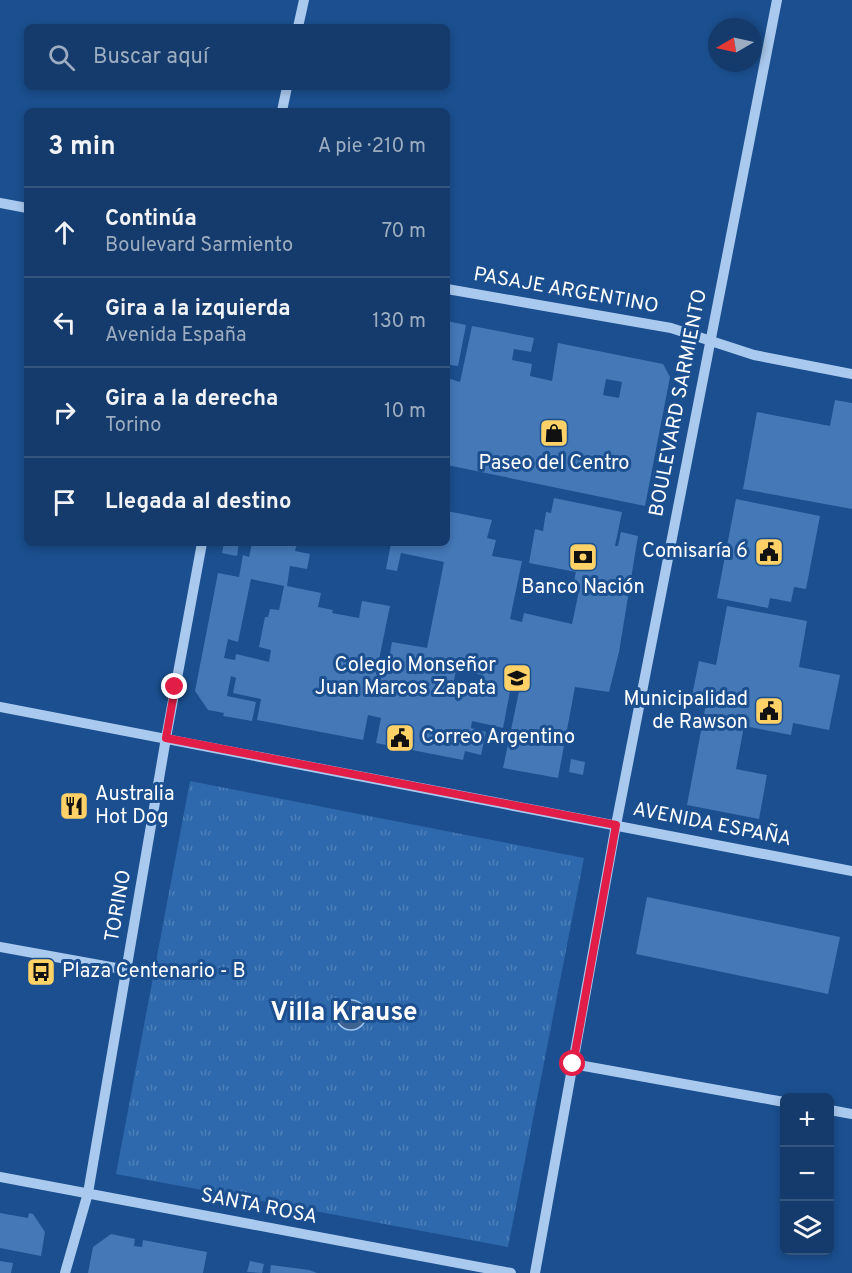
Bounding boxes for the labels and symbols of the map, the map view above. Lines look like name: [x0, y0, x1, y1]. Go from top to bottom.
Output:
north arrow: [708, 18, 762, 72]
street label: PASAJE ARGENTINO: [471, 262, 661, 320]
street label: BOULEVARD SARMIENTO: [644, 287, 714, 519]
shop icon: Paseo del Centro: [538, 417, 570, 449]
place label: Paseo del Centro: [479, 451, 629, 477]
public building icon: Comisaría 6: [753, 536, 785, 568]
place label: Comisaría 6: [642, 539, 748, 565]
bank icon: Banco Nación: [567, 541, 599, 573]
place label: Banco Nación: [521, 575, 645, 601]
place label: Colegio Monseñor Juan Marcos Zapata: [315, 653, 496, 702]
school or university icon: Colegio Monseñor Juan Marcos Zapata: [501, 662, 533, 694]
route end: [161, 673, 187, 699]
place label: Municipalidad de Rawson: [623, 687, 748, 736]
public building icon: Municipalidad de Rawson: [753, 695, 785, 727]
public building icon: Correo Argentino: [384, 722, 416, 754]
place label: Correo Argentino: [421, 725, 575, 751]
place label: Australia Hot Dog: [95, 782, 174, 831]
restaurant icon: Australia Hot Dog: [58, 790, 90, 822]
street label: AVENIDA ESPAÑA: [631, 796, 794, 853]
street label: TORINO: [100, 868, 138, 944]
bus stop icon: Plaza Centenario - B: [25, 956, 57, 988]
place label: Plaza Centenario - B: [62, 959, 246, 985]
district label: Villa Krause: [270, 997, 418, 1030]
route start: [559, 1050, 585, 1076]
street label: SANTA ROSA: [198, 1183, 320, 1231]

